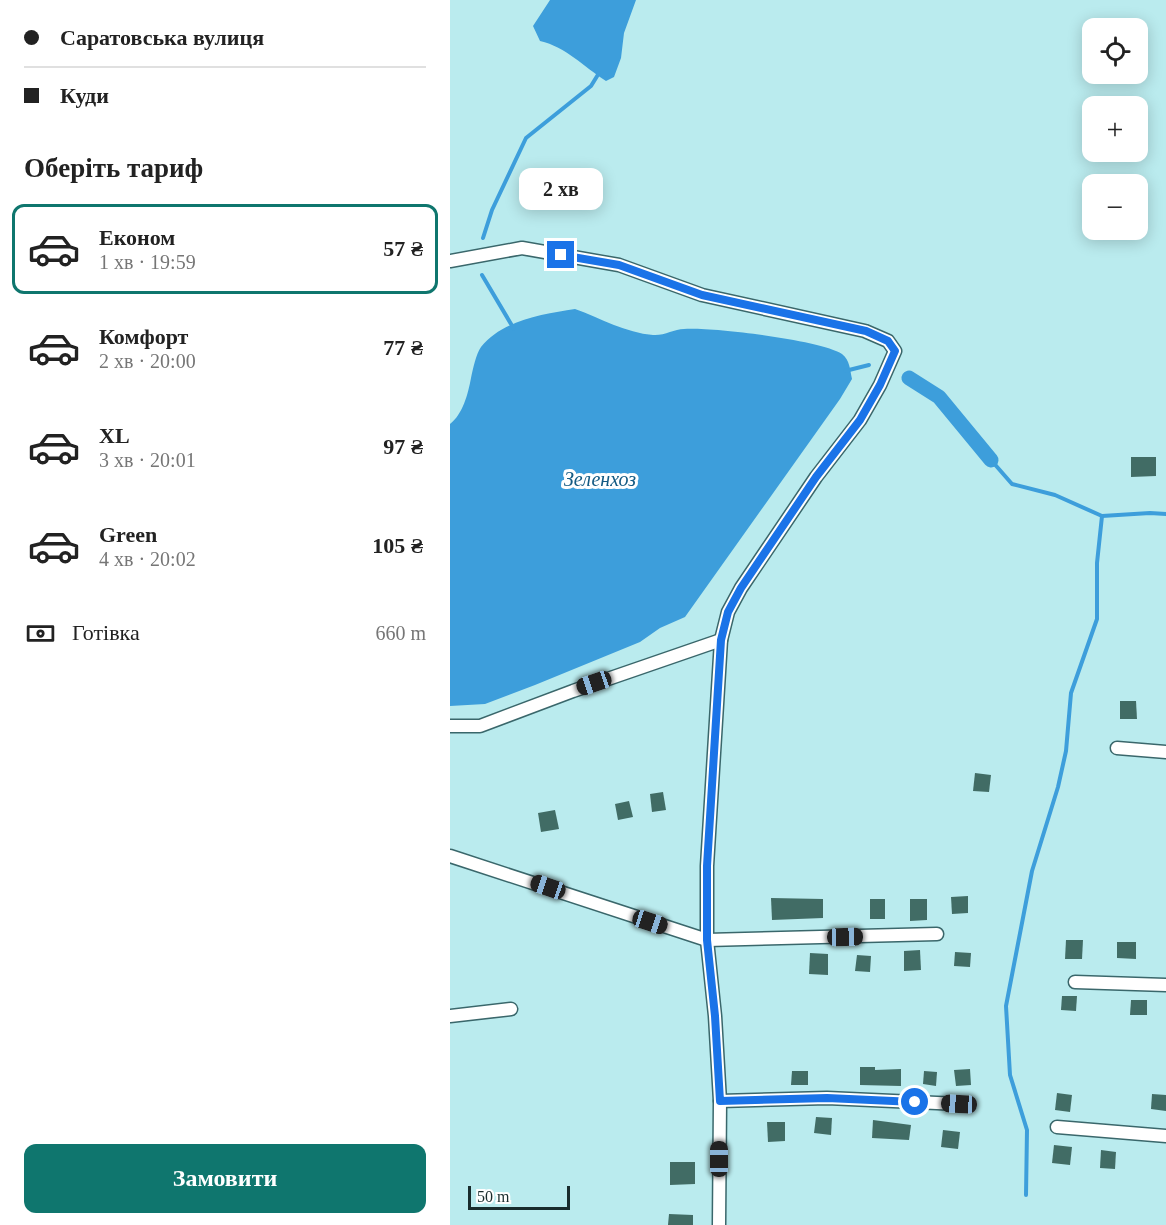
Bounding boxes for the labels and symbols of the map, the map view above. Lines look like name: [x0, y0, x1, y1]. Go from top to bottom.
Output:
callout: 2 хв: [519, 168, 603, 210]
route end: [547, 241, 574, 268]
water label: Зеленхоз: [564, 468, 636, 490]
car: [574, 669, 614, 697]
car: [528, 873, 568, 901]
car: [630, 908, 670, 936]
car: [827, 928, 863, 946]
route start: [901, 1088, 928, 1115]
car: [941, 1094, 977, 1114]
car: [710, 1141, 728, 1177]
scale bar: [468, 1183, 570, 1210]

